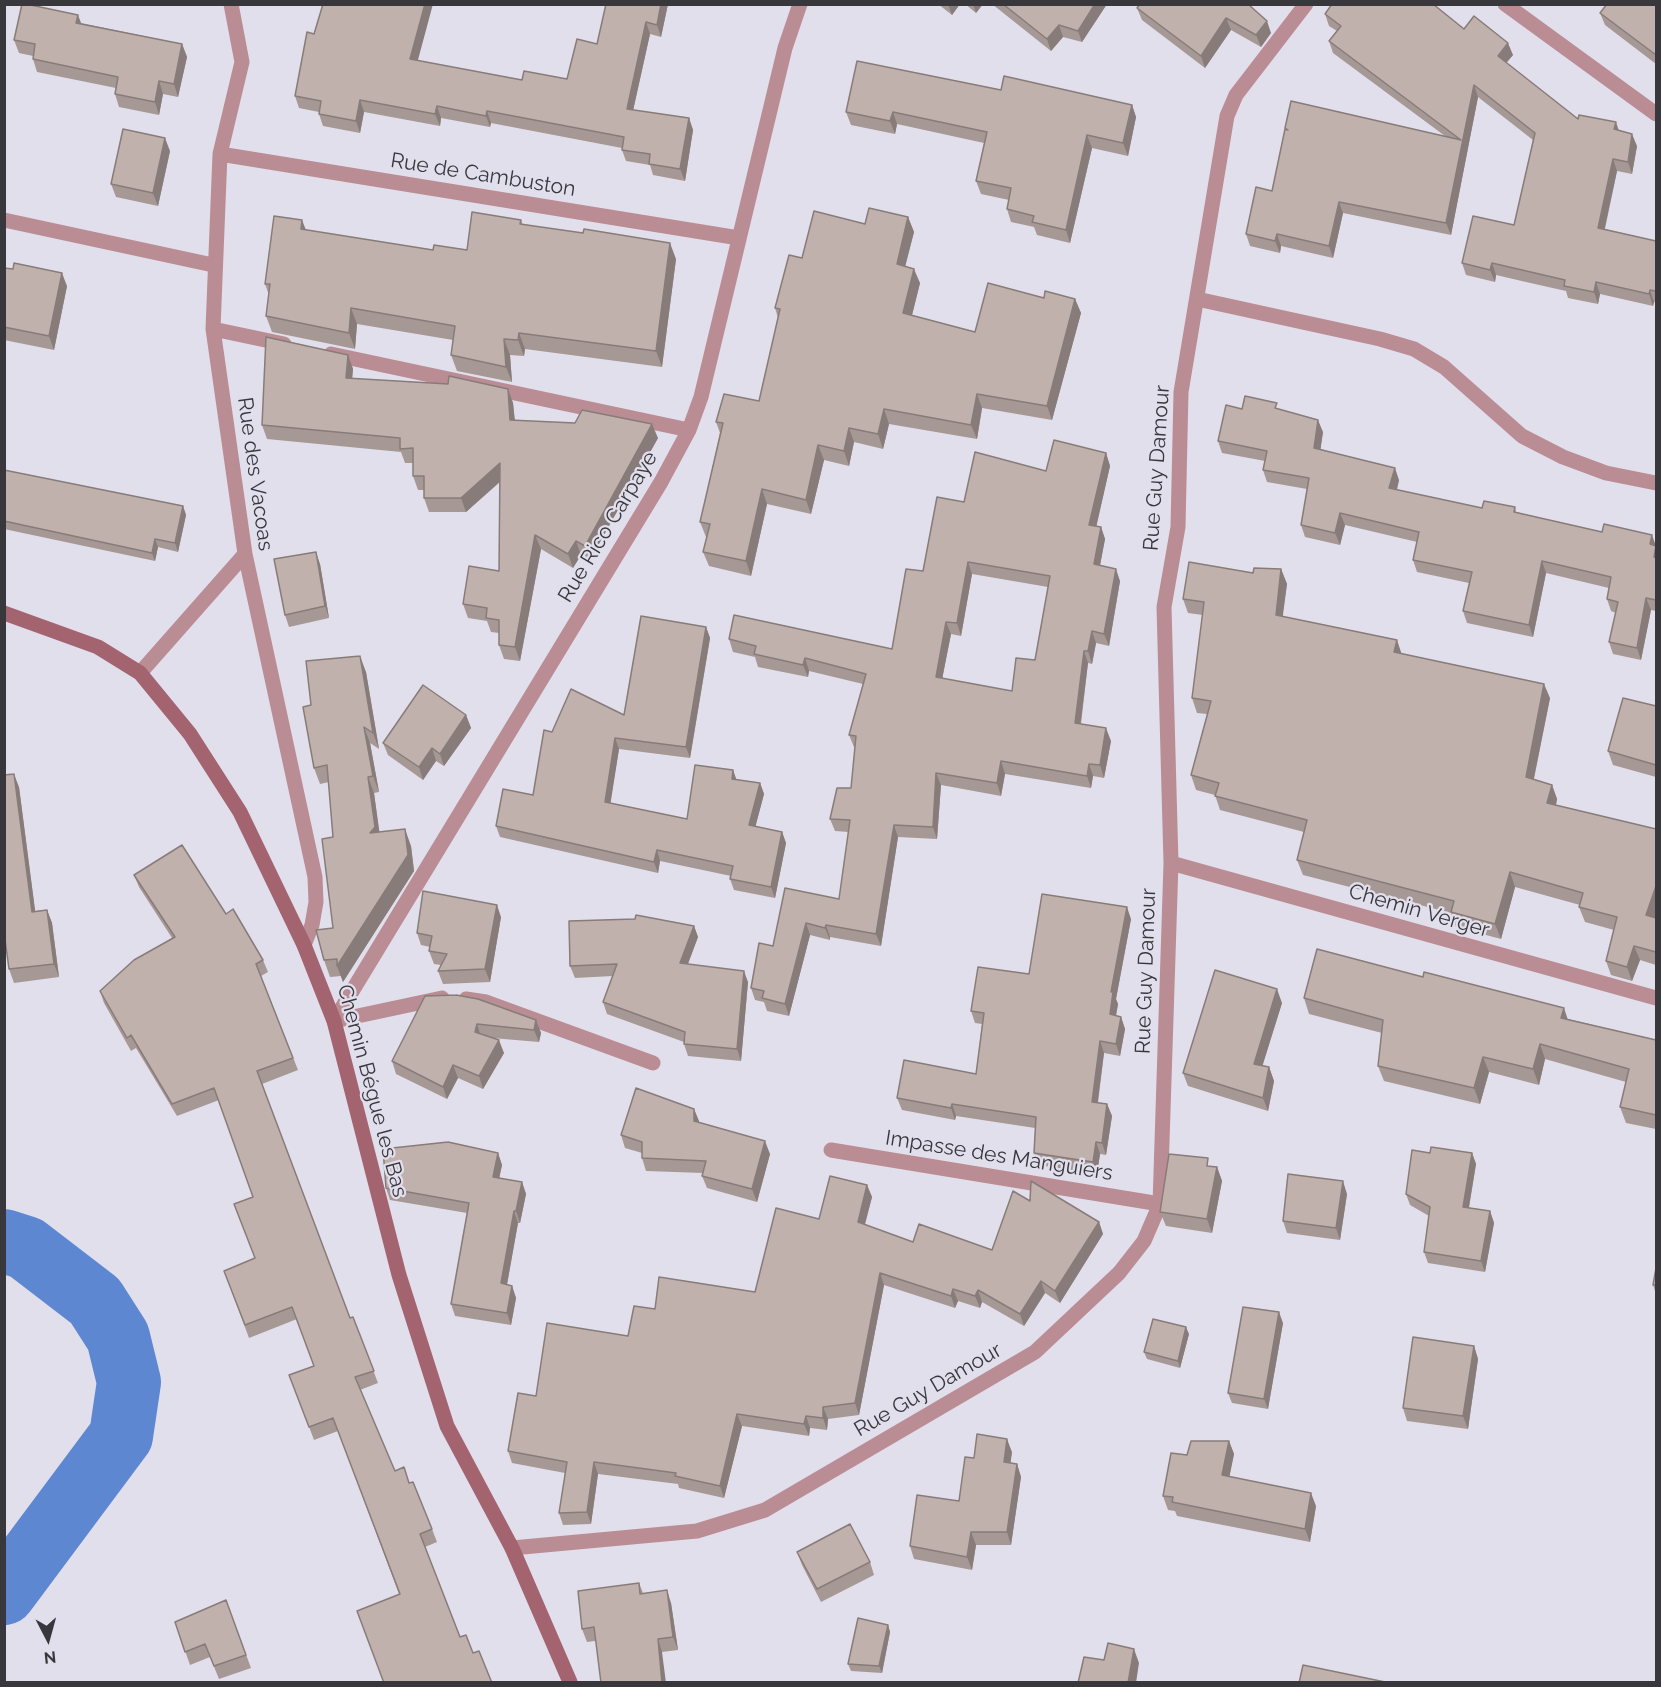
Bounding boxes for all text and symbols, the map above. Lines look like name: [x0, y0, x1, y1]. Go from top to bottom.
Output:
street label: Rue de Cambuston: [389, 148, 577, 202]
street label: Rue Guy Damour: [1139, 384, 1175, 552]
street label: Rue des Vacoas: [232, 396, 278, 552]
street label: Rue Rico Carpaye: [553, 447, 663, 607]
street label: Chemin Verger: [1346, 879, 1492, 943]
street label: Rue Guy Damour: [1131, 888, 1161, 1054]
street label: Chemin Bégue les Bas: [331, 982, 413, 1200]
street label: Impasse des Manguiers: [884, 1126, 1114, 1186]
street label: Rue Guy Damour: [850, 1338, 1006, 1442]
north arrow: [18, 1609, 78, 1669]
text: N: [43, 1647, 57, 1667]

